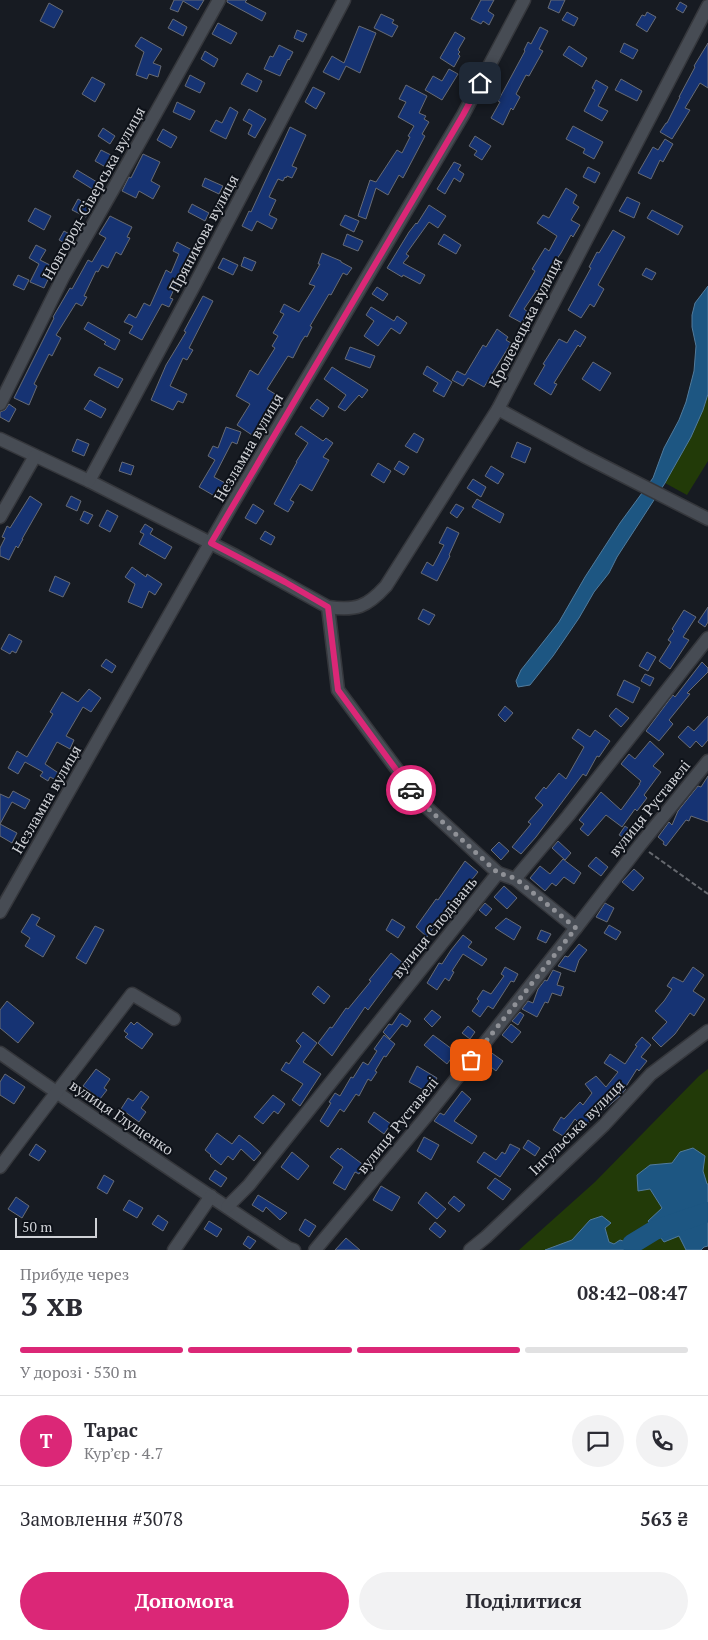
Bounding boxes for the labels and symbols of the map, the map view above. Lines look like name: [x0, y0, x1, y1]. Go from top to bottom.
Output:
pin: [459, 62, 501, 104]
street label: Новгород-Сіверська вулиця: [37, 103, 149, 283]
street label: Пряникова вулиця: [164, 171, 242, 295]
street label: Кролевецька вулиця: [484, 254, 566, 390]
street label: Незламна вулиця: [209, 389, 287, 505]
street label: Незламна вулиця: [7, 741, 85, 857]
street label: вулиця Руставелі: [604, 755, 694, 861]
courier: [386, 765, 436, 815]
street label: вулиця Сподівань: [387, 872, 481, 982]
pin: [450, 1039, 492, 1081]
street label: вулиця Руставелі: [352, 1072, 442, 1178]
street label: вулиця Глущенко: [66, 1075, 178, 1159]
street label: Інгульська вулиця: [524, 1075, 628, 1179]
scale bar: [15, 1215, 98, 1238]

